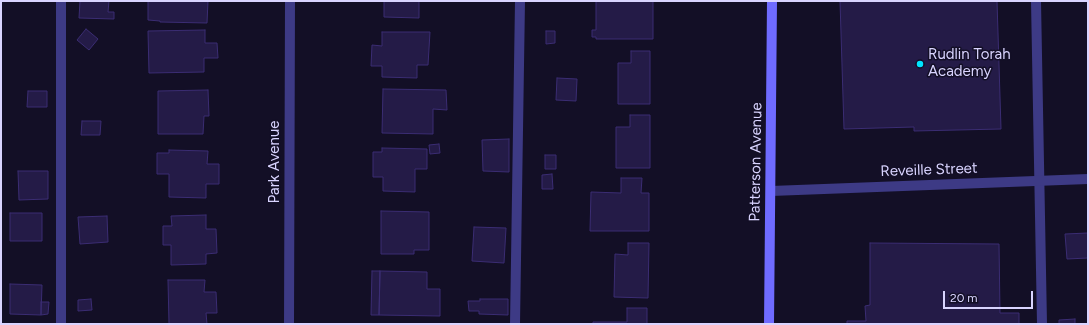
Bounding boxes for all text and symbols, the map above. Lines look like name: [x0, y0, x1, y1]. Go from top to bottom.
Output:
place label: Rudlin Torah Academy: [928, 46, 1011, 81]
marker: Rudlin Torah Academy: [915, 59, 925, 69]
street label: Patterson Avenue: [746, 102, 766, 222]
street label: Park Avenue: [266, 121, 284, 203]
street label: Reveille Street: [880, 159, 978, 181]
scale bar: [945, 283, 1035, 309]
text: 20 m: [950, 291, 978, 305]

